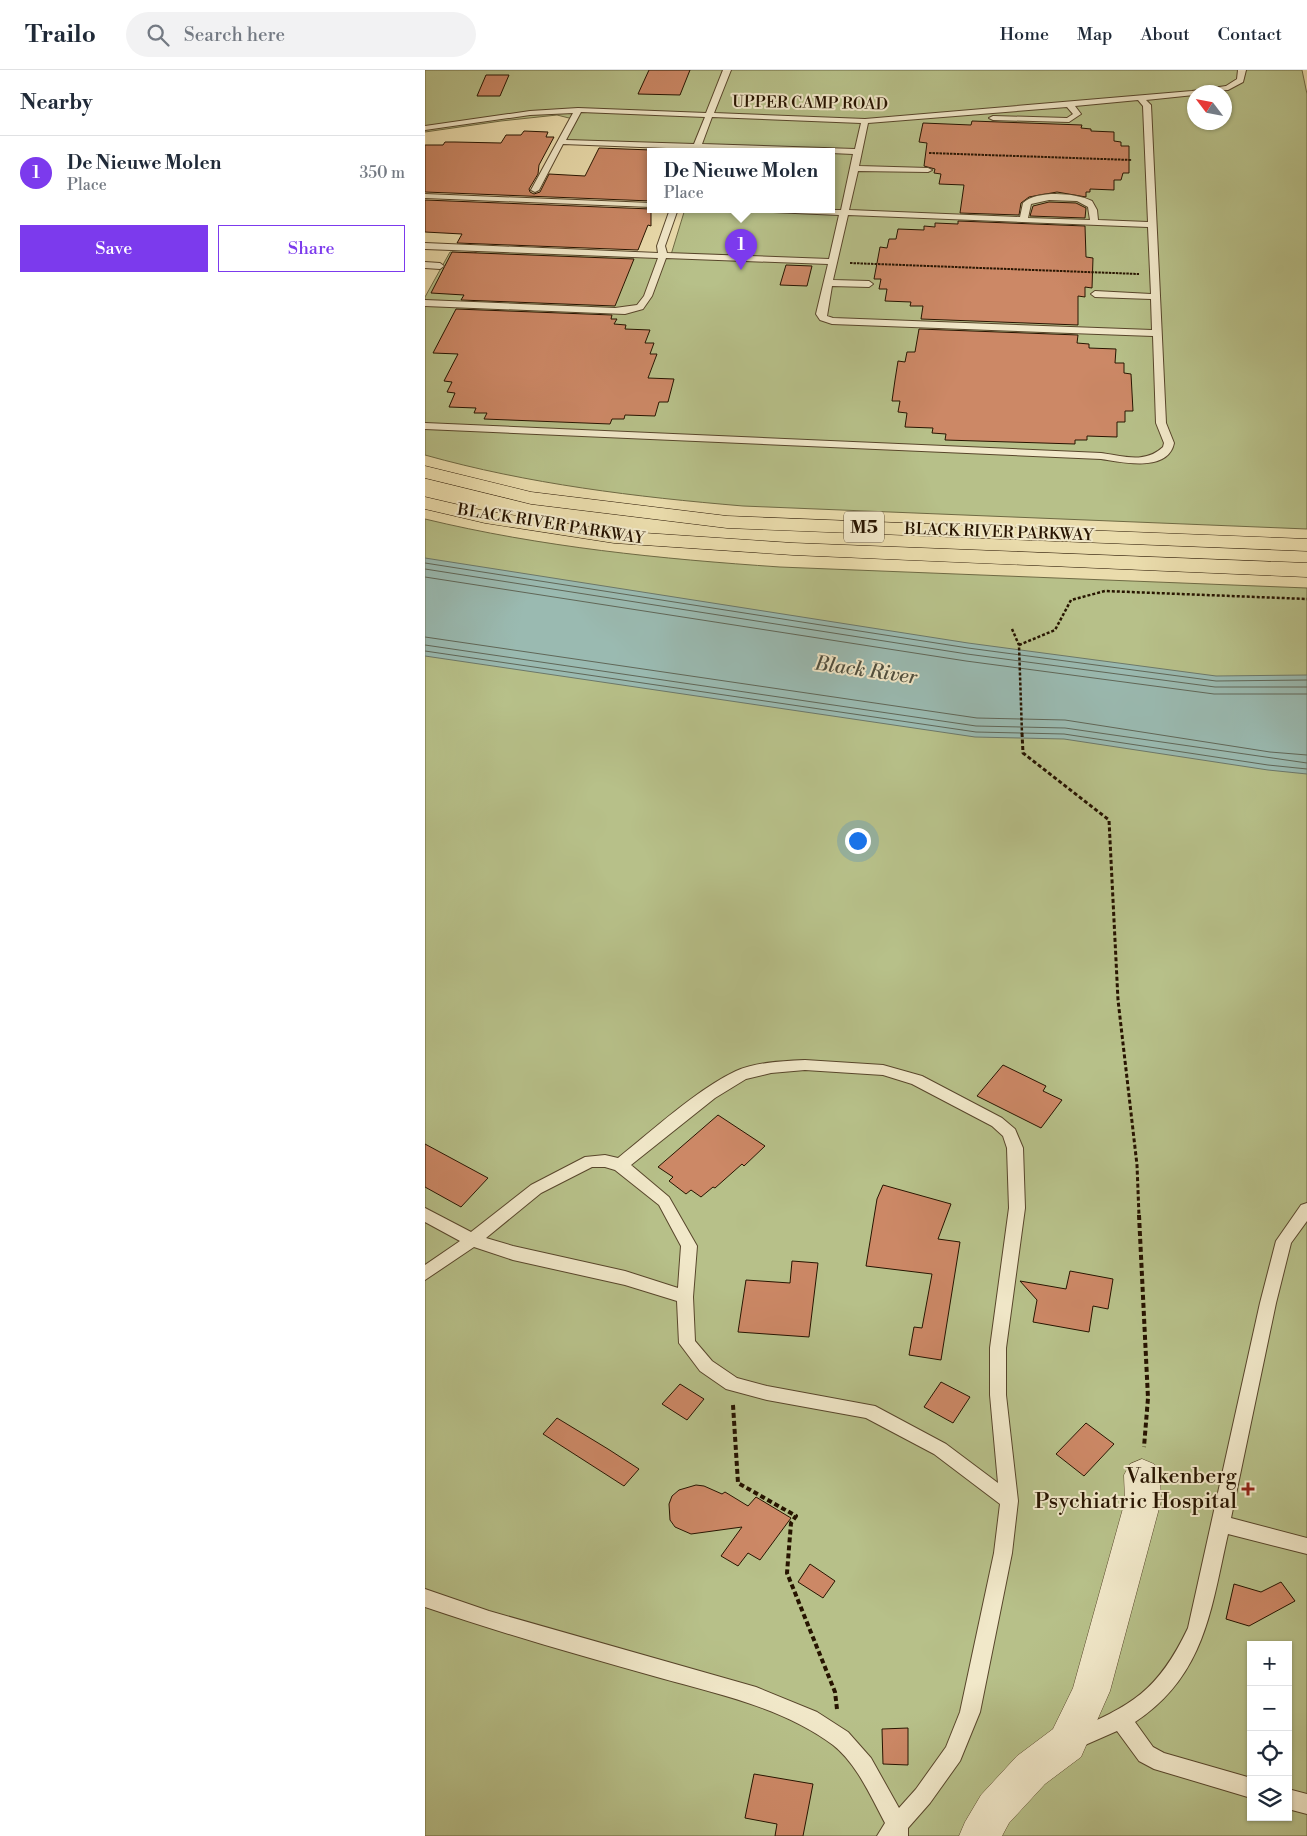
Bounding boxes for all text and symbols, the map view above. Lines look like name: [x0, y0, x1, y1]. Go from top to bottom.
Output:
search box: [126, 12, 476, 57]
text: Trailo: [25, 20, 96, 50]
icon: search: [144, 21, 172, 49]
text: Search here: [184, 23, 285, 47]
text: Home: [1000, 23, 1049, 46]
text: Map: [1077, 23, 1113, 46]
text: About: [1141, 23, 1190, 46]
text: Contact: [1218, 23, 1282, 46]
north arrow: [1187, 85, 1232, 130]
text: Nearby: [20, 90, 93, 116]
street label: UPPER CAMP ROAD: [732, 92, 888, 114]
popup: [647, 148, 835, 213]
text: De Nieuwe Molen: [67, 151, 221, 175]
text: De Nieuwe Molen: [664, 159, 818, 183]
text: 1: [32, 163, 40, 183]
text: 350 m: [359, 163, 405, 183]
text: Place: [67, 175, 107, 195]
text: Place: [664, 183, 704, 203]
button: Save: [20, 225, 208, 272]
button: Share: [218, 225, 405, 272]
pin: 1: [725, 229, 757, 270]
street label: BLACK RIVER PARKWAY: [455, 499, 647, 549]
road number: M5: [844, 512, 884, 542]
street label: BLACK RIVER PARKWAY: [903, 519, 1095, 545]
water label: Black River: [812, 651, 919, 691]
your location: [845, 828, 871, 854]
place label: Valkenberg Psychiatric Hospital: [1034, 1463, 1238, 1515]
marker: Valkenberg Psychiatric Hospital: [1241, 1482, 1255, 1496]
map controls: [1247, 1641, 1292, 1821]
button: +: [1247, 1641, 1292, 1686]
button: −: [1247, 1686, 1292, 1731]
button: locate: [1247, 1731, 1292, 1776]
button: layers: [1247, 1776, 1292, 1821]

